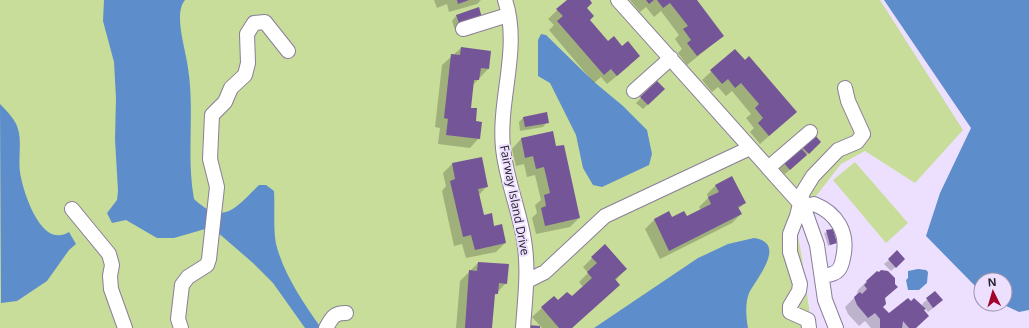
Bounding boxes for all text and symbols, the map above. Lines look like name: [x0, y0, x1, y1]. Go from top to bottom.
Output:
street label: Fairway Island Drive: [496, 143, 534, 257]
north arrow: [973, 272, 1013, 312]
text: N: [987, 274, 997, 289]

